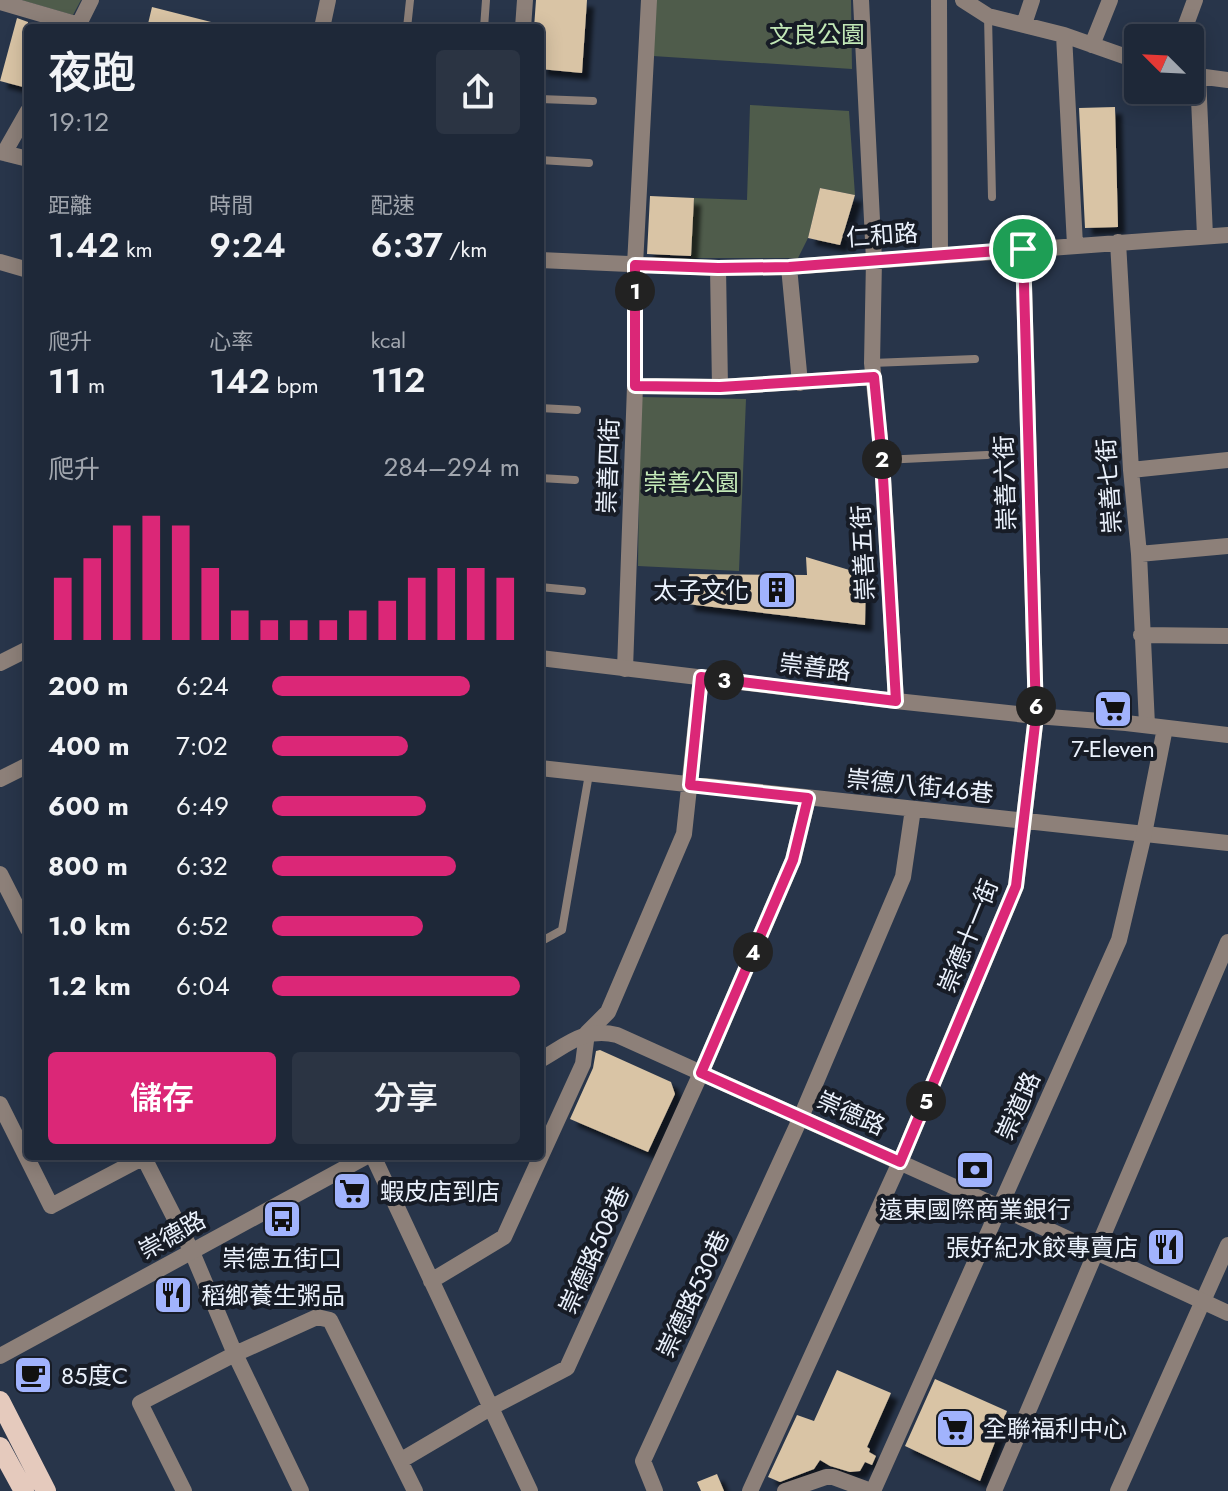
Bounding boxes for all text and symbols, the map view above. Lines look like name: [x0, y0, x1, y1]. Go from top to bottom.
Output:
park label: 文良公園: [769, 17, 865, 52]
north arrow: [1124, 24, 1204, 104]
map controls: [1124, 24, 1204, 104]
text: 夜跑: [48, 41, 136, 105]
button: share: [436, 50, 520, 134]
text: 19:12: [48, 103, 109, 141]
text: 距離: [48, 189, 92, 221]
text: 時間: [209, 189, 253, 221]
text: 配速: [371, 189, 415, 221]
street label: 仁和路: [845, 215, 919, 255]
pin: [989, 215, 1057, 283]
text: 1.42: [48, 221, 119, 270]
text: 9:24: [209, 221, 286, 270]
text: 6:37: [371, 221, 443, 270]
icon: arrive: [1001, 227, 1045, 271]
text: km: [119, 233, 153, 265]
text: /km: [443, 233, 487, 265]
pin: 1: [615, 271, 655, 311]
text: 1: [629, 275, 641, 307]
text: kcal: [371, 324, 406, 356]
text: 爬升: [48, 325, 92, 357]
text: 心率: [209, 325, 253, 357]
text: 112: [371, 356, 425, 405]
text: 11: [48, 357, 81, 406]
text: 142: [209, 357, 270, 406]
text: m: [81, 369, 105, 401]
text: bpm: [270, 369, 319, 401]
street label: 崇善四街: [589, 417, 627, 515]
street label: 崇善六街: [986, 434, 1024, 532]
street label: 崇善七街: [1088, 437, 1130, 535]
pin: 2: [862, 439, 902, 479]
text: 2: [875, 443, 889, 475]
text: 284–294 m: [384, 448, 520, 486]
text: 爬升: [48, 450, 100, 488]
park label: 崇善公園: [643, 465, 739, 500]
street label: 崇善五街: [843, 504, 883, 602]
building icon: 太子文化: [756, 569, 798, 611]
place label: 太子文化: [653, 573, 749, 608]
street label: 崇善路: [777, 645, 853, 689]
pin: 3: [704, 660, 744, 700]
text: 3: [717, 664, 731, 696]
text: 200 m: [48, 667, 129, 705]
text: 6:24: [176, 667, 229, 705]
pin: 6: [1016, 686, 1056, 726]
supermarket icon: 7-Eleven: [1092, 688, 1134, 730]
text: 6: [1029, 690, 1043, 722]
text: 400 m: [48, 727, 130, 765]
text: 7:02: [176, 727, 228, 765]
place label: 7-Eleven: [1071, 731, 1155, 766]
street label: 崇德八街46巷: [845, 761, 995, 811]
text: 600 m: [48, 787, 129, 825]
text: 6:49: [176, 787, 229, 825]
text: 800 m: [48, 847, 128, 885]
text: 6:32: [176, 847, 228, 885]
street label: 崇德十一街: [929, 874, 1007, 998]
text: 1.0 km: [48, 907, 131, 945]
text: 6:52: [176, 907, 228, 945]
pin: 4: [733, 932, 773, 972]
text: 4: [745, 936, 761, 968]
text: 1.2 km: [48, 967, 131, 1005]
text: 6:04: [176, 967, 230, 1005]
button: 儲存: [48, 1052, 276, 1144]
button: 分享: [292, 1052, 520, 1144]
street label: 崇道路: [987, 1066, 1049, 1146]
pin: 5: [906, 1081, 946, 1121]
street label: 崇德路: [811, 1082, 891, 1144]
text: 5: [919, 1085, 933, 1117]
bank icon: 遠東國際商業銀行: [954, 1149, 996, 1191]
supermarket icon: 蝦皮店到店: [331, 1170, 373, 1212]
place label: 蝦皮店到店: [380, 1174, 500, 1209]
street label: 崇德路508巷: [550, 1180, 638, 1320]
place label: 遠東國際商業銀行: [879, 1192, 1071, 1227]
bus stop icon: 崇德五街口: [261, 1198, 303, 1240]
street label: 崇德路: [132, 1202, 212, 1268]
street label: 崇德路530巷: [648, 1225, 738, 1363]
restaurant icon: 張好紀水餃專賣店: [1145, 1226, 1187, 1268]
place label: 張好紀水餃專賣店: [946, 1230, 1138, 1265]
place label: 崇德五街口: [222, 1241, 342, 1276]
restaurant icon: 稻鄉養生粥品: [152, 1274, 194, 1316]
place label: 稻鄉養生粥品: [201, 1278, 345, 1313]
cafe icon: 85度C: [12, 1354, 54, 1396]
place label: 85度C: [61, 1358, 128, 1393]
supermarket icon: 全聯福利中心: [934, 1407, 976, 1449]
place label: 全聯福利中心: [983, 1411, 1127, 1446]

